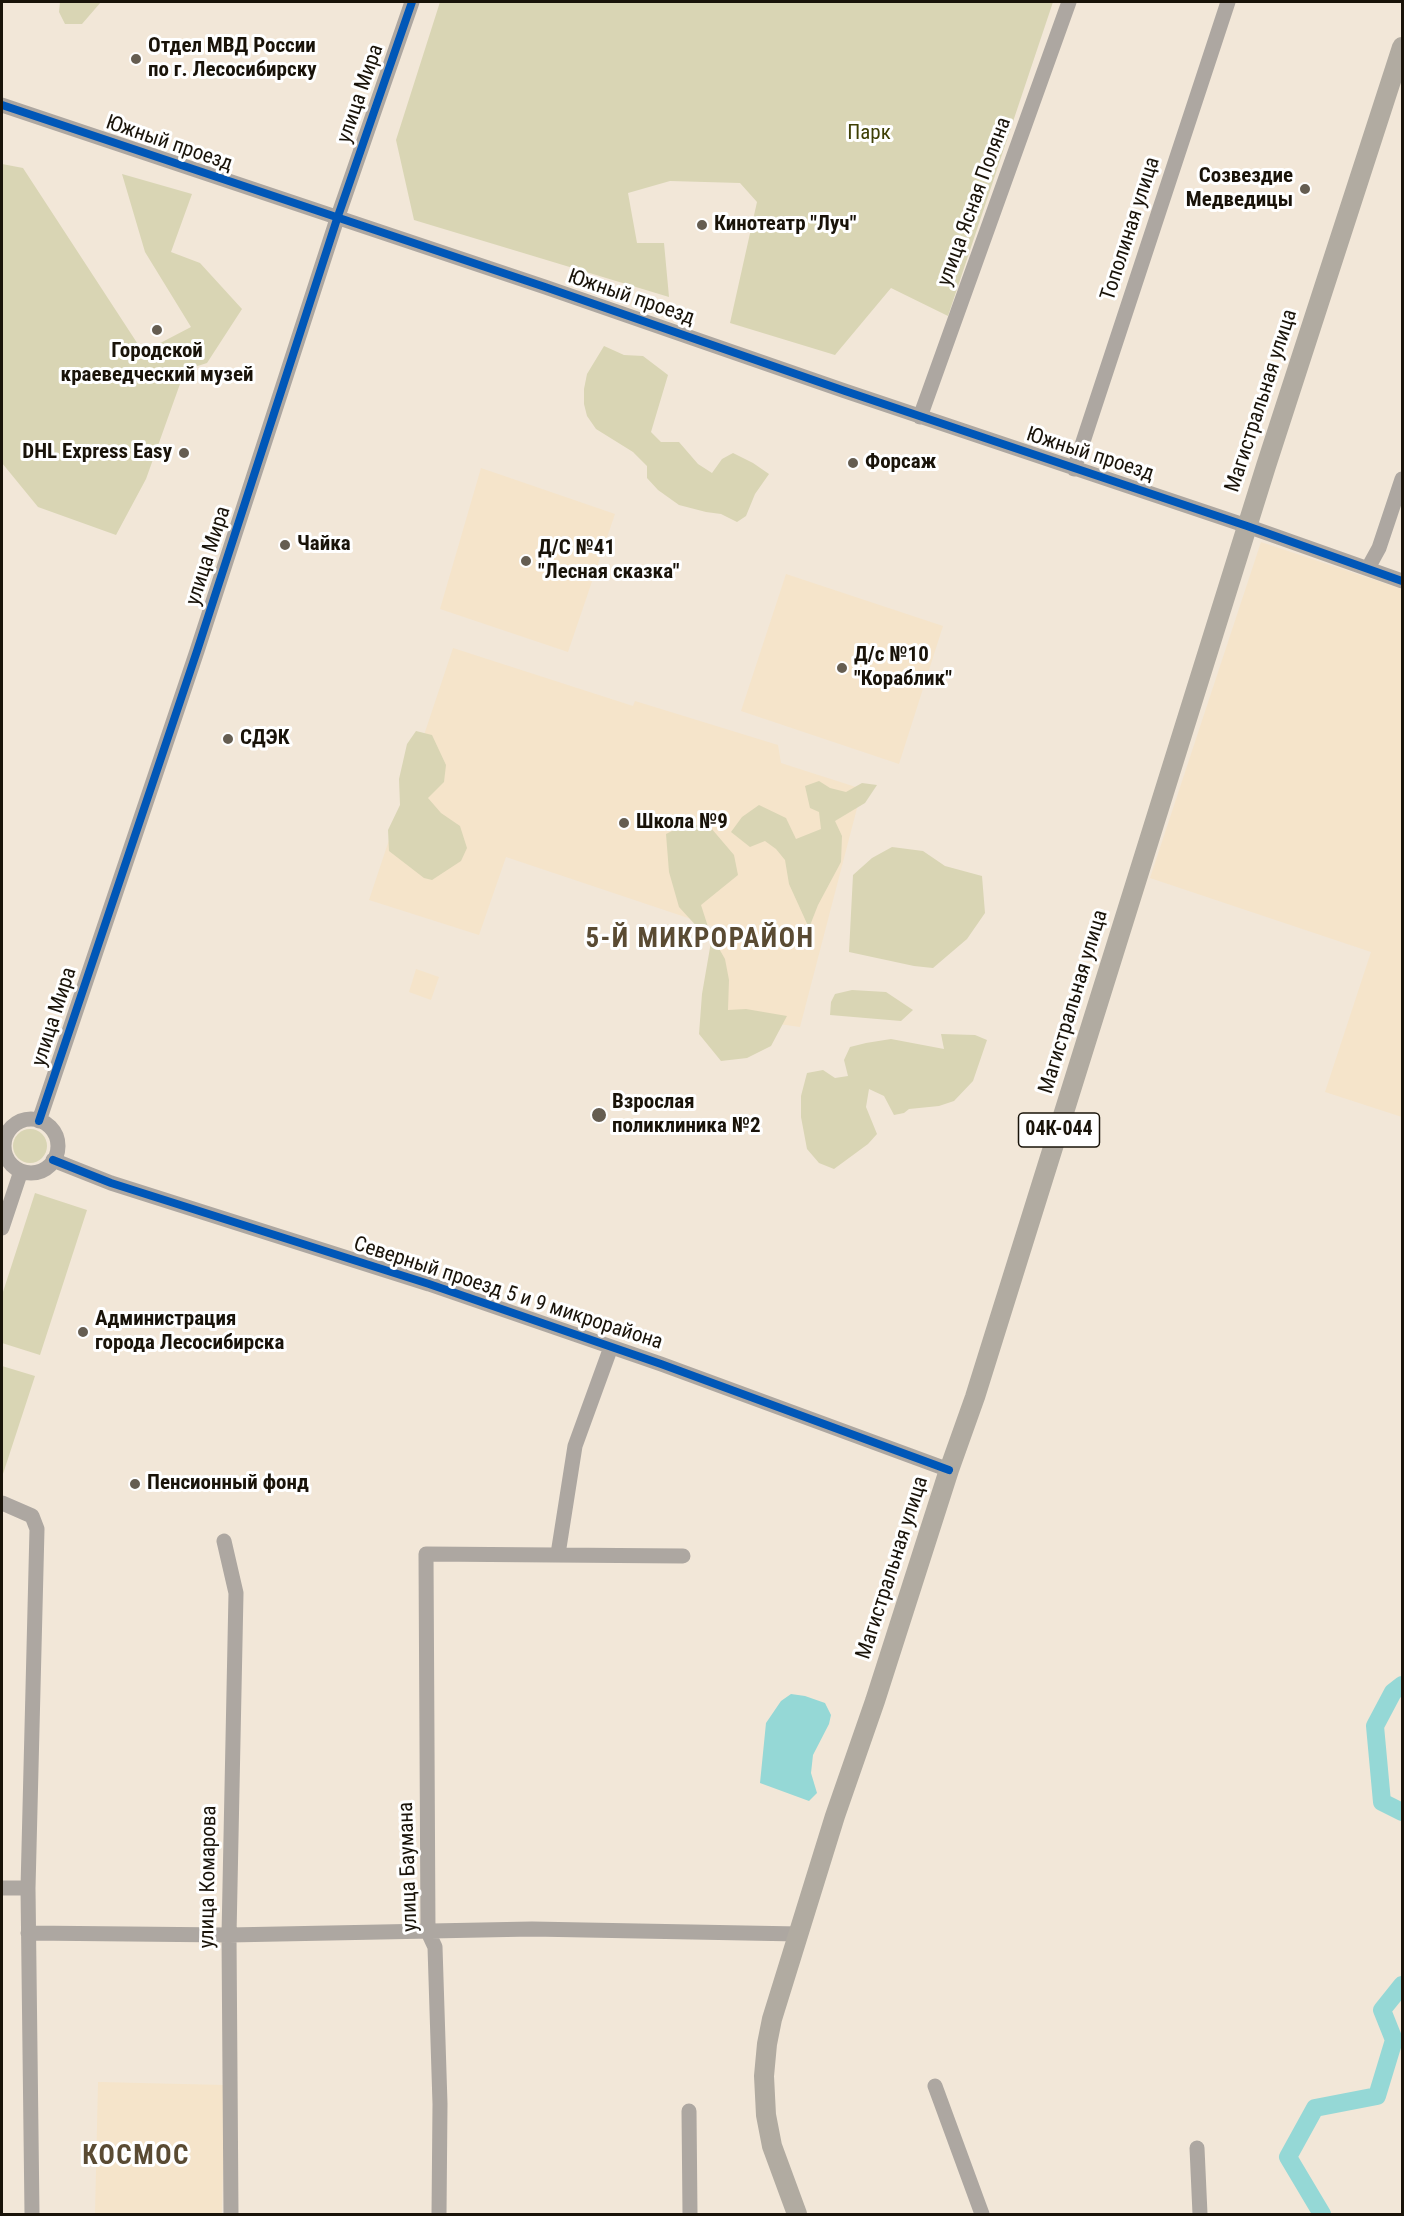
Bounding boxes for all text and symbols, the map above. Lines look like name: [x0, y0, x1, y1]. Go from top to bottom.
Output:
place label: Отдел МВД России по г. Лесосибирску: [148, 34, 317, 84]
street label: улица Мира: [332, 41, 390, 147]
marker: Отдел МВД России по г. Лесосибирску: [129, 52, 143, 66]
street label: Южный проезд: [102, 111, 236, 177]
street label: улица Ясная Поляна: [933, 114, 1017, 290]
park label: Парк: [847, 121, 891, 147]
street label: Тополиная улица: [1096, 154, 1166, 304]
place label: Созвездие Медведицы: [1186, 164, 1293, 214]
marker: Созвездие Медведицы: [1298, 182, 1312, 196]
place label: Кинотеатр "Луч": [714, 212, 856, 238]
marker: Кинотеатр "Луч": [695, 218, 709, 232]
street label: Южный проезд: [564, 265, 698, 331]
street label: Магистральная улица: [1221, 306, 1303, 496]
marker: Городской краеведческий музей: [150, 323, 164, 337]
place label: Городской краеведческий музей: [61, 339, 253, 389]
street label: Южный проезд: [1023, 423, 1157, 487]
place label: DHL Express Easy: [22, 440, 172, 466]
marker: DHL Express Easy: [177, 446, 191, 460]
place label: Форсаж: [865, 450, 936, 476]
marker: Форсаж: [846, 456, 860, 470]
street label: улица Мира: [181, 503, 237, 609]
place label: Чайка: [297, 532, 351, 558]
place label: Д/С №41 "Лесная сказка": [538, 536, 680, 586]
marker: Чайка: [278, 538, 292, 552]
marker: Д/С №41 "Лесная сказка": [519, 554, 533, 568]
place label: Д/с №10 "Кораблик": [854, 643, 952, 693]
marker: Д/с №10 "Кораблик": [835, 661, 849, 675]
place label: СДЭК: [240, 726, 289, 752]
marker: СДЭК: [221, 732, 235, 746]
place label: Школа №9: [636, 810, 728, 836]
marker: Школа №9: [617, 816, 631, 830]
street label: Магистральная улица: [1034, 907, 1114, 1097]
district label: 5-Й МИКРОРАЙОН: [585, 924, 815, 956]
street label: улица Мира: [27, 964, 83, 1070]
place label: Взрослая поликлиника №2: [612, 1090, 761, 1140]
marker: Взрослая поликлиника №2: [590, 1106, 608, 1124]
road number: 04К-044: [1018, 1113, 1100, 1147]
street label: Северный проезд 5 и 9 микрорайона: [350, 1232, 666, 1356]
place label: Администрация города Лесосибирска: [95, 1307, 284, 1357]
marker: Администрация города Лесосибирска: [76, 1325, 90, 1339]
place label: Пенсионный фонд: [147, 1471, 309, 1497]
street label: Магистральная улица: [852, 1473, 934, 1663]
marker: Пенсионный фонд: [128, 1477, 142, 1491]
street label: улица Баумана: [394, 1802, 424, 1932]
street label: улица Комарова: [195, 1805, 223, 1949]
district label: КОСМОС: [82, 2141, 190, 2173]

